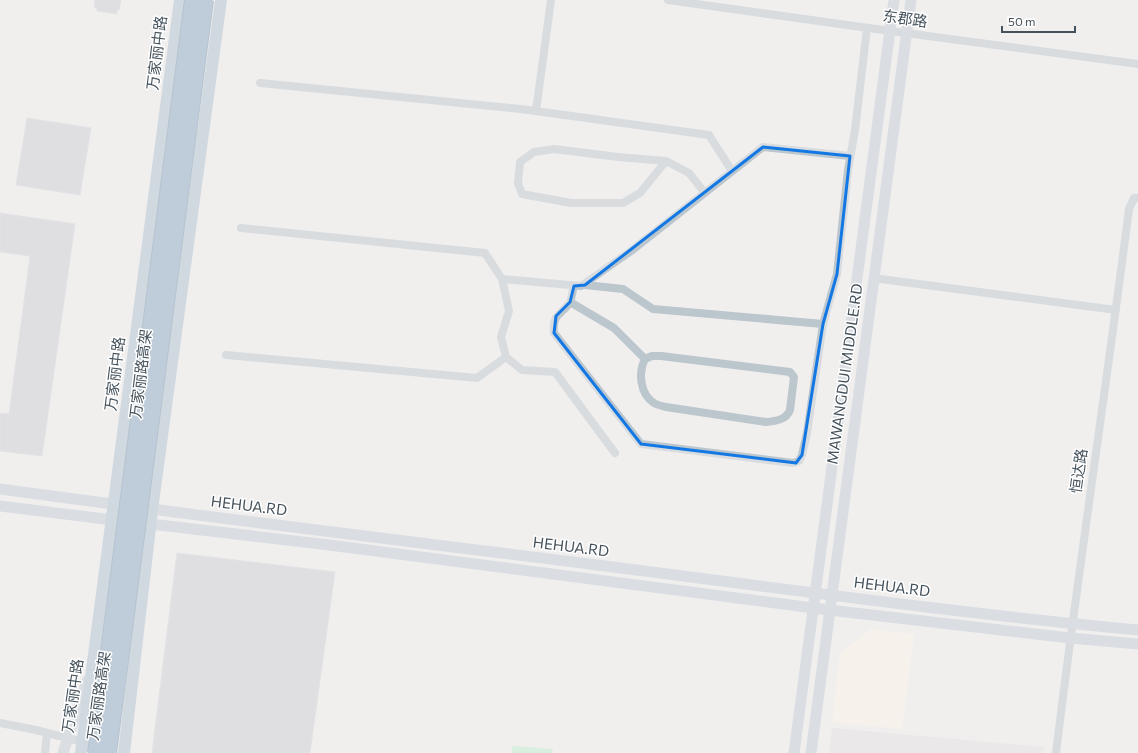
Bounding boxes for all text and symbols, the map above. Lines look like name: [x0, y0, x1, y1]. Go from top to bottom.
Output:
street label: 东郡路: [882, 6, 929, 30]
scale bar: [1002, 8, 1075, 34]
text: 50 m: [1008, 14, 1036, 28]
street label: 万家丽中路: [143, 15, 170, 91]
street label: MAWANGDUI MIDDLE.RD: [822, 282, 866, 465]
street label: 万家丽路高架: [126, 328, 154, 420]
street label: 万家丽中路: [101, 336, 128, 412]
street label: 恒达路: [1066, 447, 1090, 494]
street label: HEHUA.RD: [210, 491, 288, 519]
street label: HEHUA.RD: [532, 532, 610, 560]
street label: HEHUA.RD: [853, 572, 931, 600]
street label: 万家丽路高架: [83, 650, 113, 742]
street label: 万家丽中路: [58, 657, 86, 734]

